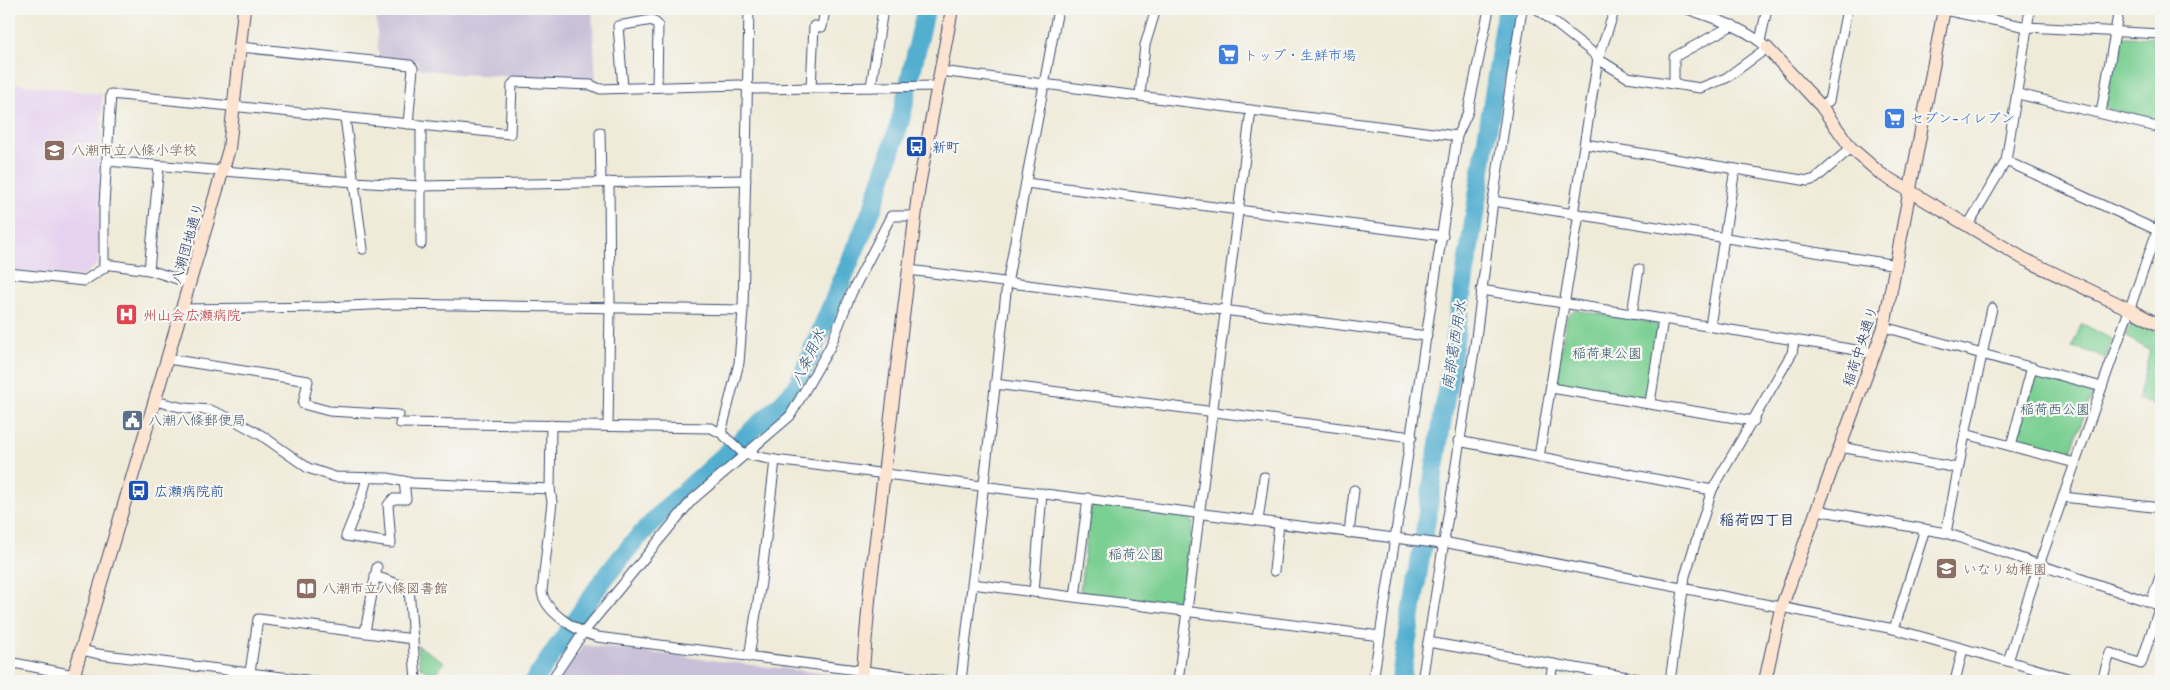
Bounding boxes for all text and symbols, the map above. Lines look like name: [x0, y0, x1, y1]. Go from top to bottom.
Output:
supermarket icon: トップ・生鮮市場: [1216, 43, 1240, 67]
place label: トップ・生鮮市場: [1244, 46, 1356, 64]
supermarket icon: セブン-イレブン: [1882, 106, 1906, 130]
place label: セブン-イレブン: [1910, 109, 2015, 127]
bus stop icon: 新町: [904, 135, 928, 159]
school or university icon: 八潮市立八條小学校: [43, 138, 67, 162]
place label: 新町: [932, 138, 960, 156]
place label: 八潮市立八條小学校: [71, 141, 197, 159]
street label: 八潮団地通り: [167, 200, 207, 286]
water label: 南部葛西用水: [1437, 299, 1471, 391]
hospital icon: 州山会広瀬病院: [115, 303, 139, 327]
street label: 稲荷中央通り: [1838, 303, 1882, 389]
place label: 州山会広瀬病院: [143, 306, 241, 324]
water label: 八条用水: [786, 326, 830, 388]
park label: 稲荷東公園: [1572, 344, 1642, 362]
park label: 稲荷西公園: [2020, 400, 2090, 418]
public building icon: 八潮八條郵便局: [120, 408, 144, 432]
place label: 八潮八條郵便局: [148, 411, 246, 429]
bus stop icon: 広瀬病院前: [126, 479, 150, 503]
place label: 広瀬病院前: [154, 482, 224, 500]
district label: 稲荷四丁目: [1719, 510, 1795, 530]
park label: 稲荷公園: [1108, 545, 1164, 563]
school or university icon: いなり幼稚園: [1935, 557, 1959, 581]
place label: いなり幼稚園: [1963, 560, 2047, 578]
library icon: 八潮市立八條図書館: [294, 576, 318, 600]
place label: 八潮市立八條図書館: [322, 579, 448, 597]

